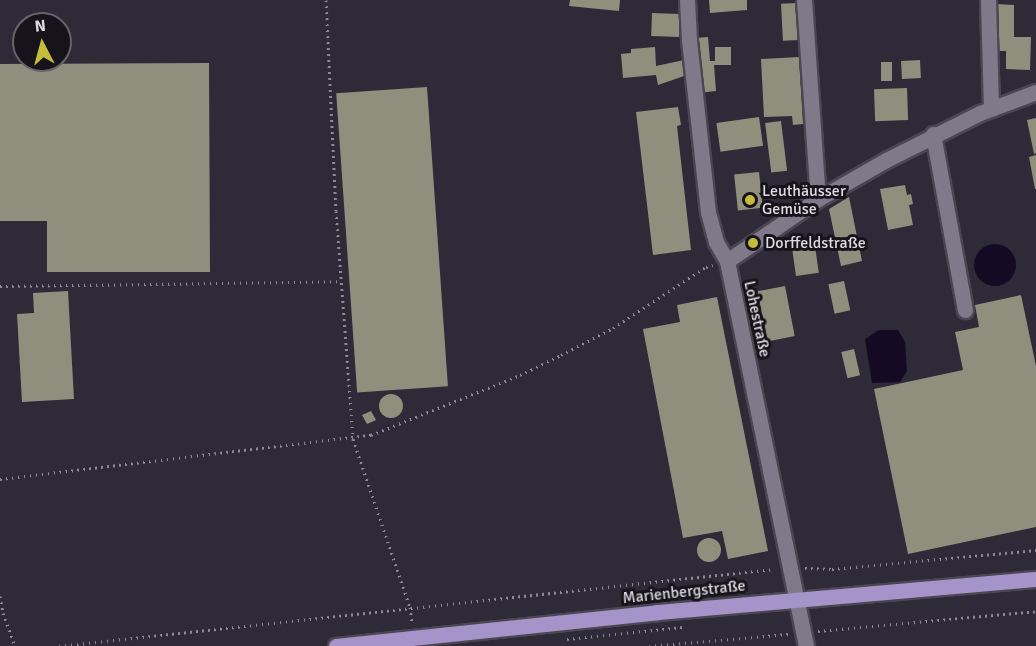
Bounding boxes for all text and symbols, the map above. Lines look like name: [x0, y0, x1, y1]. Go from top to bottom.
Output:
north arrow: [12, 12, 72, 72]
text: N: [34, 16, 47, 37]
place label: Leuthäusser Gemüse: [762, 181, 846, 219]
marker: Leuthäusser Gemüse: [743, 193, 757, 207]
place label: Dorffeldstraße: [765, 233, 866, 253]
marker: Dorffeldstraße: [746, 236, 760, 250]
street label: Lohestraße: [740, 279, 774, 359]
street label: Marienbergstraße: [622, 576, 746, 608]

